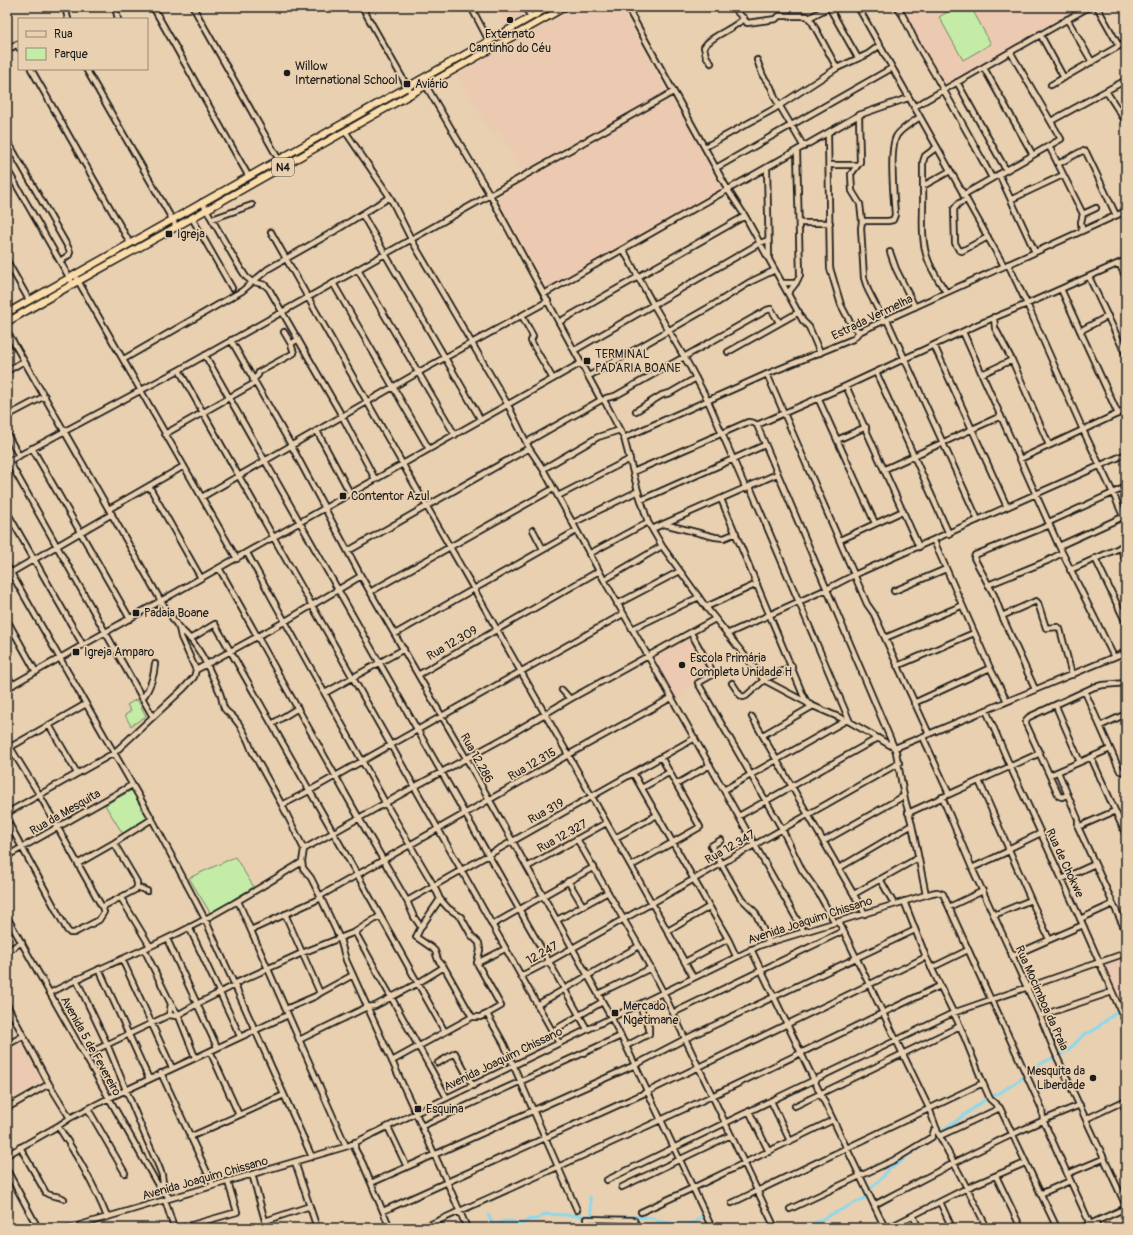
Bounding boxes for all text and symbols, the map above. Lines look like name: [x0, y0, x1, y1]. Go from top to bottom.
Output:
marker: Externato Cantinho do Céu: [505, 15, 515, 25]
legend: [18, 18, 148, 70]
text: Rua: [54, 27, 73, 42]
place label: Externato Cantinho do Céu: [469, 27, 551, 56]
text: Parque: [54, 47, 88, 62]
place label: Willow International School: [295, 59, 398, 88]
marker: Willow International School: [282, 68, 292, 78]
place label: Aviário: [415, 77, 449, 92]
marker: Aviário: [402, 79, 412, 89]
road number: N4: [272, 158, 294, 176]
place label: Igreja: [177, 227, 205, 242]
marker: Igreja: [164, 229, 174, 239]
street label: Estrada Vermelha: [829, 291, 916, 344]
place label: TERMINAL PADARIA BOANE: [595, 347, 681, 376]
marker: TERMINAL PADARIA BOANE: [582, 356, 592, 366]
place label: Contentor Azul: [351, 489, 430, 504]
marker: Contentor Azul: [338, 491, 348, 501]
place label: Padaia Boane: [144, 606, 209, 621]
marker: Padaia Boane: [131, 608, 141, 618]
street label: Rua 12.309: [424, 623, 480, 664]
place label: Igreja Amparo: [84, 645, 155, 660]
marker: Igreja Amparo: [71, 647, 81, 657]
place label: Escola Primária Completa Unidade H: [690, 651, 792, 680]
marker: Escola Primária Completa Unidade H: [677, 660, 687, 670]
street label: Rua 12.286: [457, 731, 496, 786]
street label: Rua 12.315: [506, 745, 559, 784]
street label: Rua da Mesquita: [27, 786, 104, 839]
street label: Rua 319: [526, 795, 567, 827]
street label: Rua 12.327: [535, 816, 590, 856]
street label: Rua de Chokwe: [1042, 826, 1087, 900]
street label: Rua 12.347: [703, 827, 758, 868]
street label: Avenida Joaquim Chissano: [746, 893, 875, 948]
street label: 12.247: [524, 938, 561, 968]
street label: Rua Mocimboa da Praia: [1012, 943, 1072, 1053]
street label: Avenida 5 de Fevereiro: [57, 994, 124, 1099]
place label: Mercado Ngetimane: [623, 999, 678, 1028]
marker: Mercado Ngetimane: [610, 1008, 620, 1018]
street label: Avenida Joaquim Chissano: [441, 1024, 566, 1095]
place label: Mesquita da Liberdade: [1027, 1064, 1085, 1093]
marker: Mesquita da Liberdade: [1088, 1073, 1098, 1083]
place label: Esquina: [426, 1102, 464, 1117]
marker: Esquina: [413, 1104, 423, 1114]
street label: Avenida Joaquim Chissano: [140, 1153, 270, 1204]

